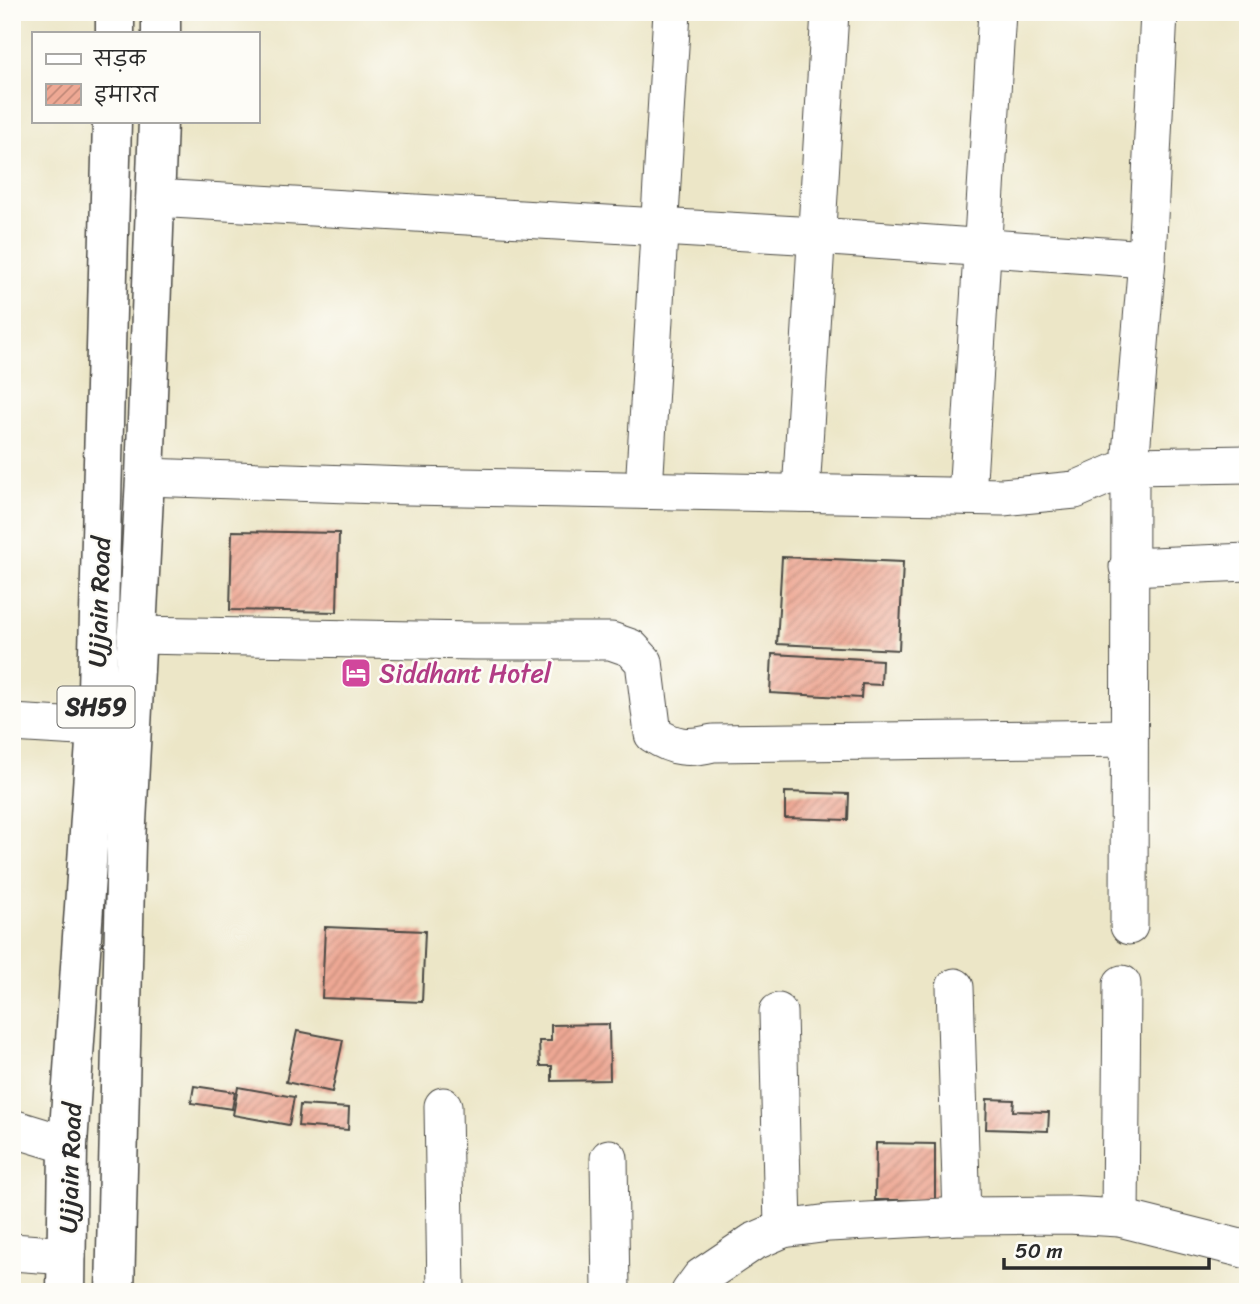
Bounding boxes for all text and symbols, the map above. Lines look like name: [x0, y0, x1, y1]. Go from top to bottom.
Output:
legend: [32, 32, 259, 122]
text: सड़क: [93, 40, 147, 78]
text: इमारत: [94, 76, 160, 114]
street label: Ujjain Road: [74, 534, 124, 668]
place label: Siddhant Hotel: [379, 650, 552, 696]
hotel icon: Siddhant Hotel: [339, 656, 373, 690]
road number: SH59: [57, 686, 134, 728]
street label: Ujjain Road: [45, 1100, 95, 1234]
scale bar: [1004, 1227, 1209, 1271]
text: 50 m: [1015, 1232, 1063, 1270]

